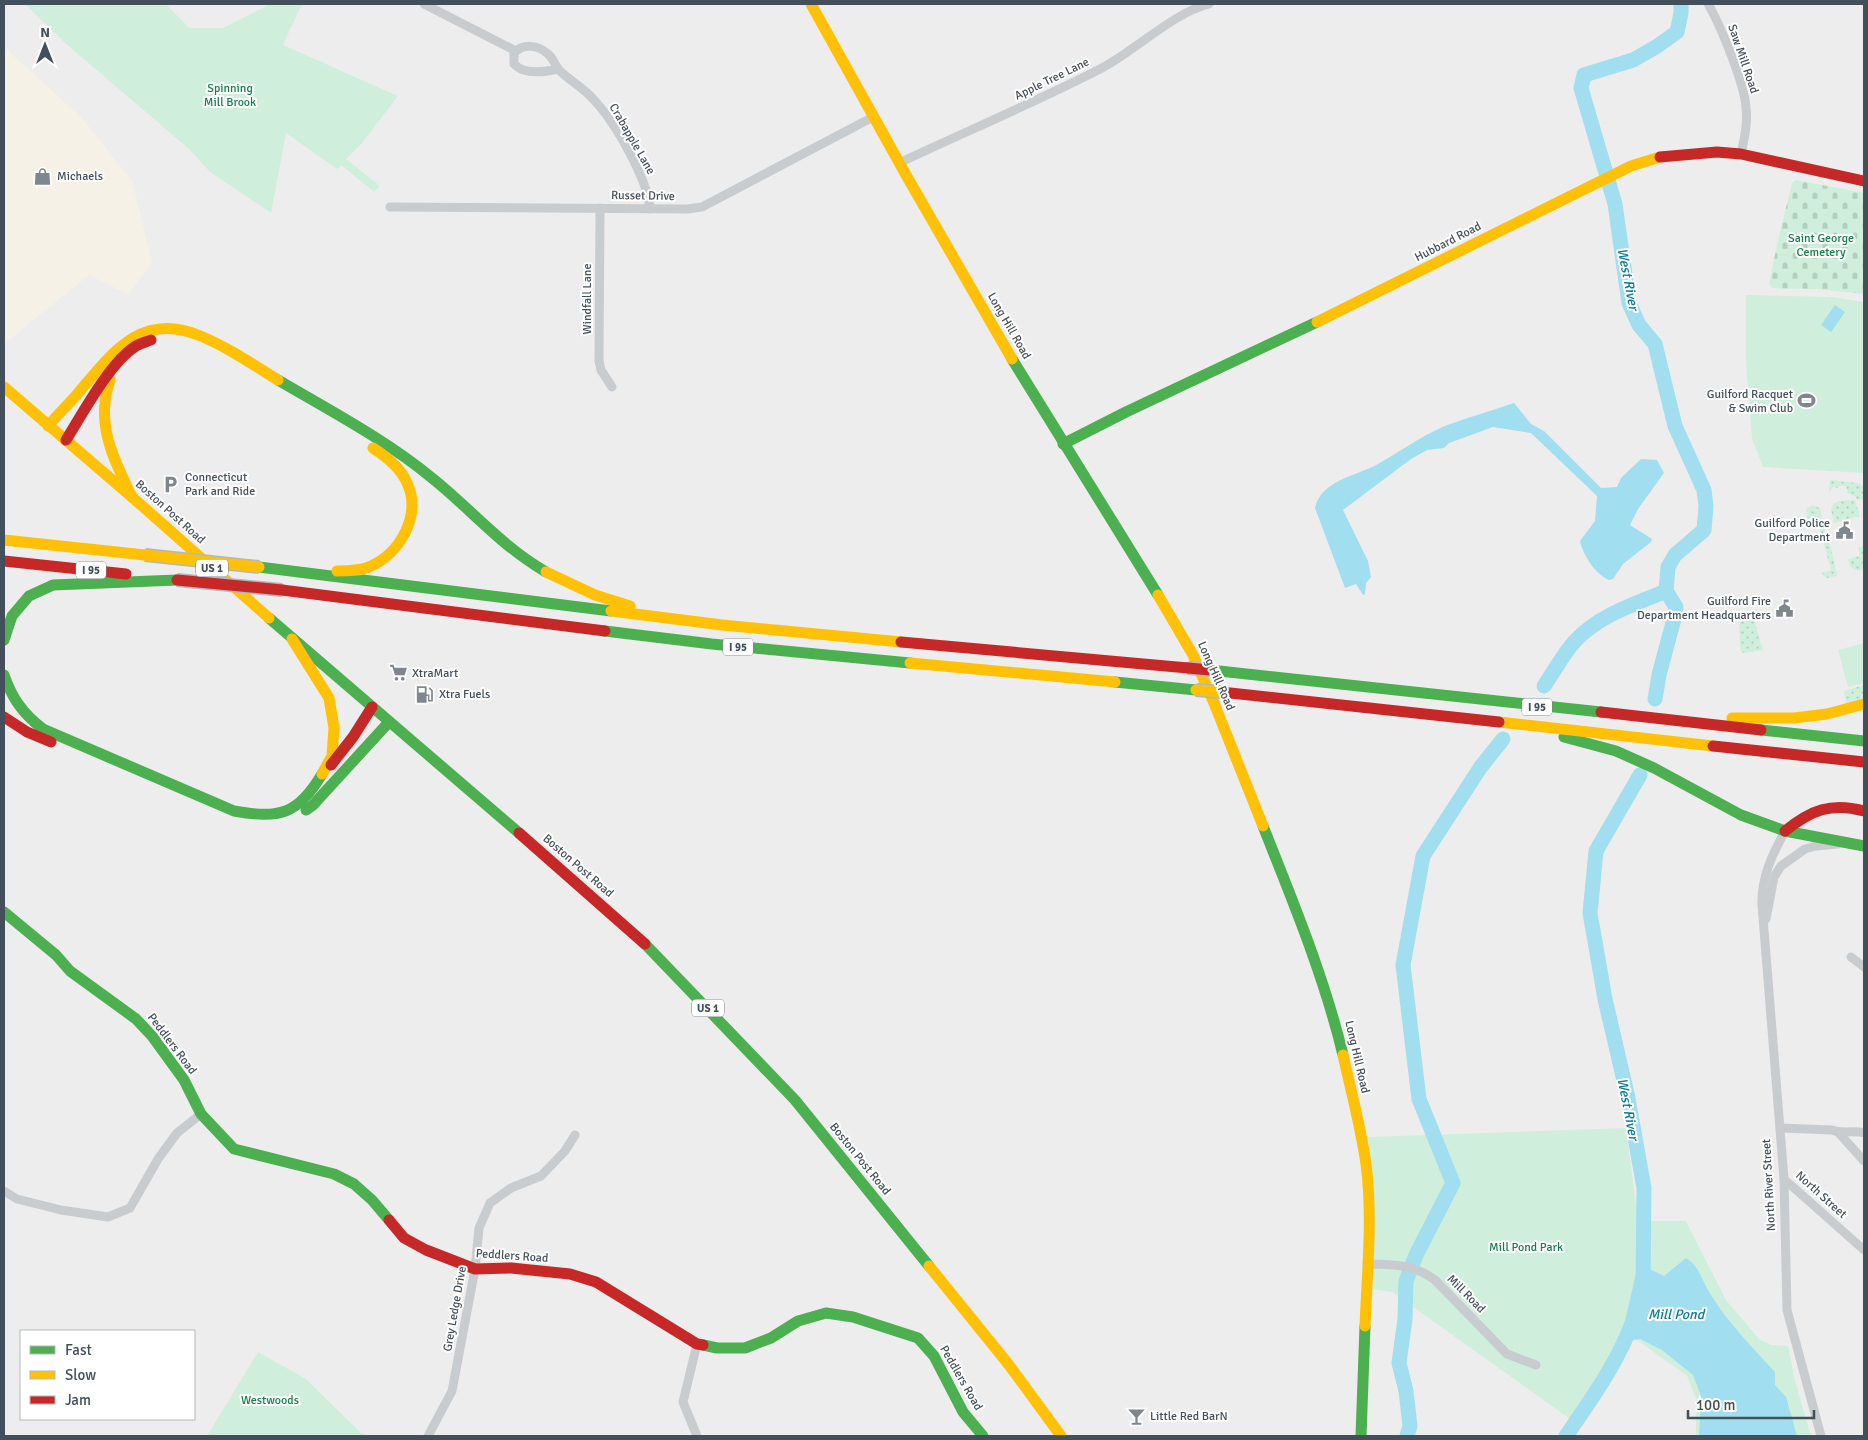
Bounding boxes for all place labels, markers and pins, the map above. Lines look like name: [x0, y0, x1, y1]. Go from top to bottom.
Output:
shop icon: Michaels: [33, 166, 53, 186]
place label: Michaels: [57, 169, 103, 184]
place label: Guilford Racquet & Swim Club: [1707, 387, 1793, 416]
sports icon: Guilford Racquet & Swim Club: [1797, 391, 1817, 411]
place label: Connecticut Park and Ride: [185, 470, 255, 499]
parking icon: Connecticut Park and Ride: [161, 474, 181, 494]
place label: Guilford Police Department: [1755, 516, 1830, 545]
public building icon: Guilford Police Department: [1834, 520, 1854, 540]
place label: Guilford Fire Department Headquarters: [1637, 594, 1771, 623]
public building icon: Guilford Fire Department Headquarters: [1775, 598, 1795, 618]
supermarket icon: XtraMart: [388, 663, 408, 683]
place label: XtraMart: [412, 666, 458, 681]
fuel station icon: Xtra Fuels: [415, 684, 435, 704]
place label: Xtra Fuels: [439, 687, 490, 702]
bar icon: Little Red BarN: [1126, 1406, 1146, 1426]
place label: Little Red BarN: [1150, 1409, 1228, 1424]

